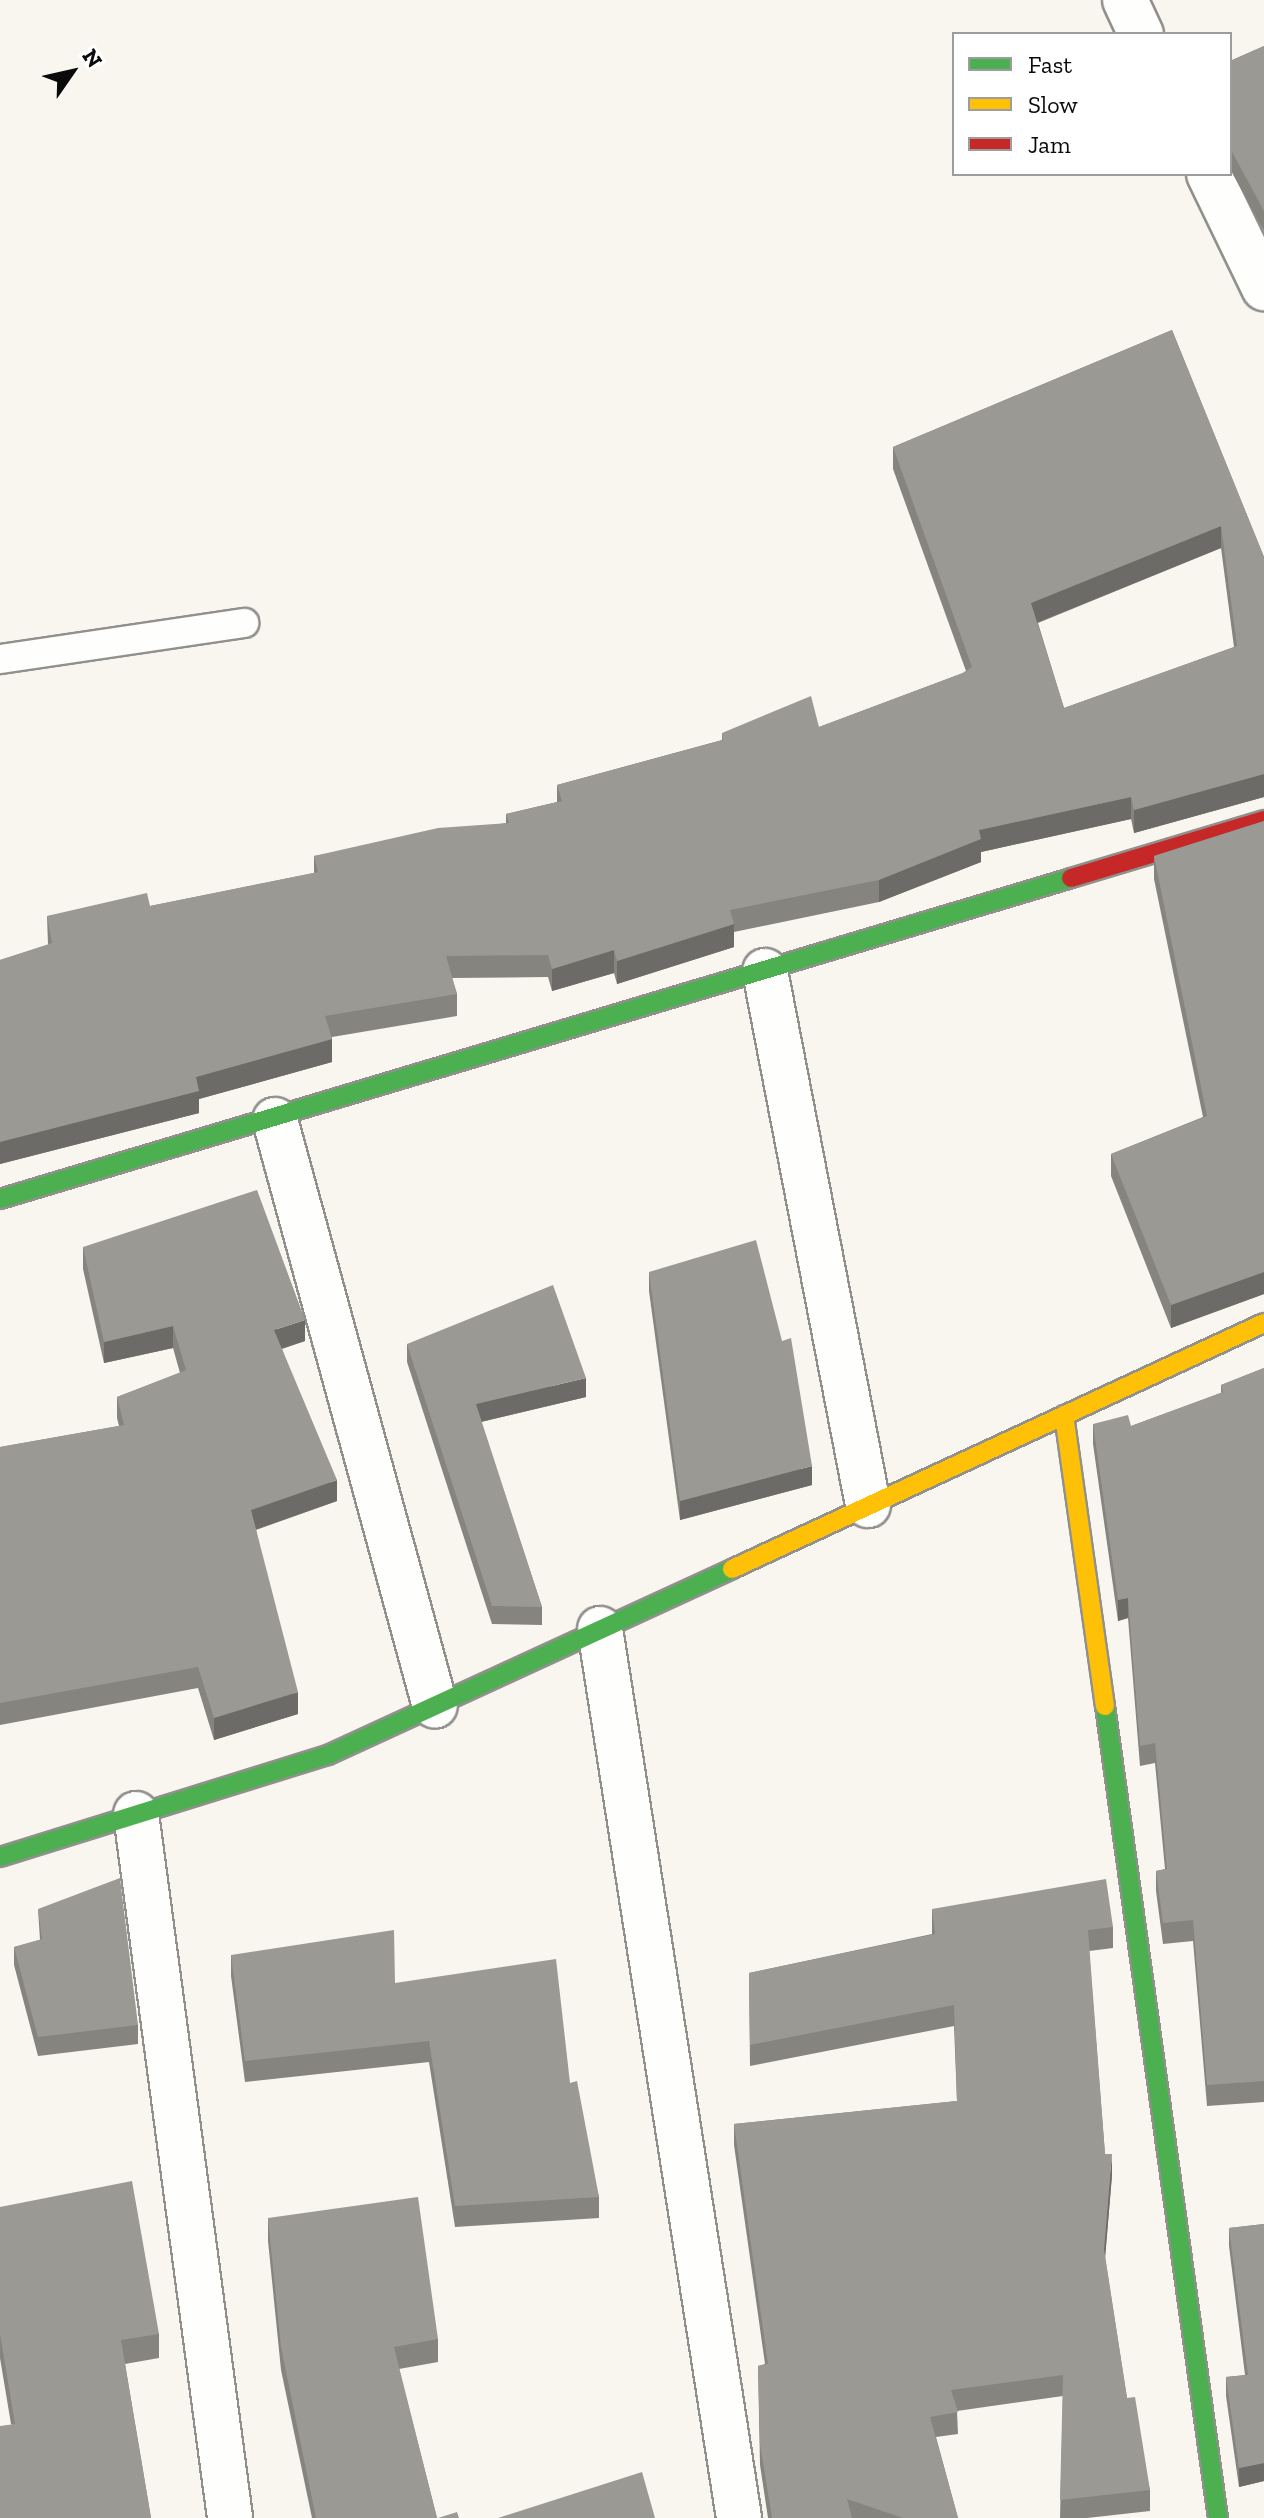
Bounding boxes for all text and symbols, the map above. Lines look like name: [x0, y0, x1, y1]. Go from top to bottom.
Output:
north arrow: [32, 32, 112, 112]
legend: [952, 32, 1232, 176]
text: N: [76, 44, 108, 73]
text: Fast: [1028, 50, 1072, 79]
text: Slow: [1028, 90, 1078, 119]
text: Jam: [1028, 130, 1071, 159]

